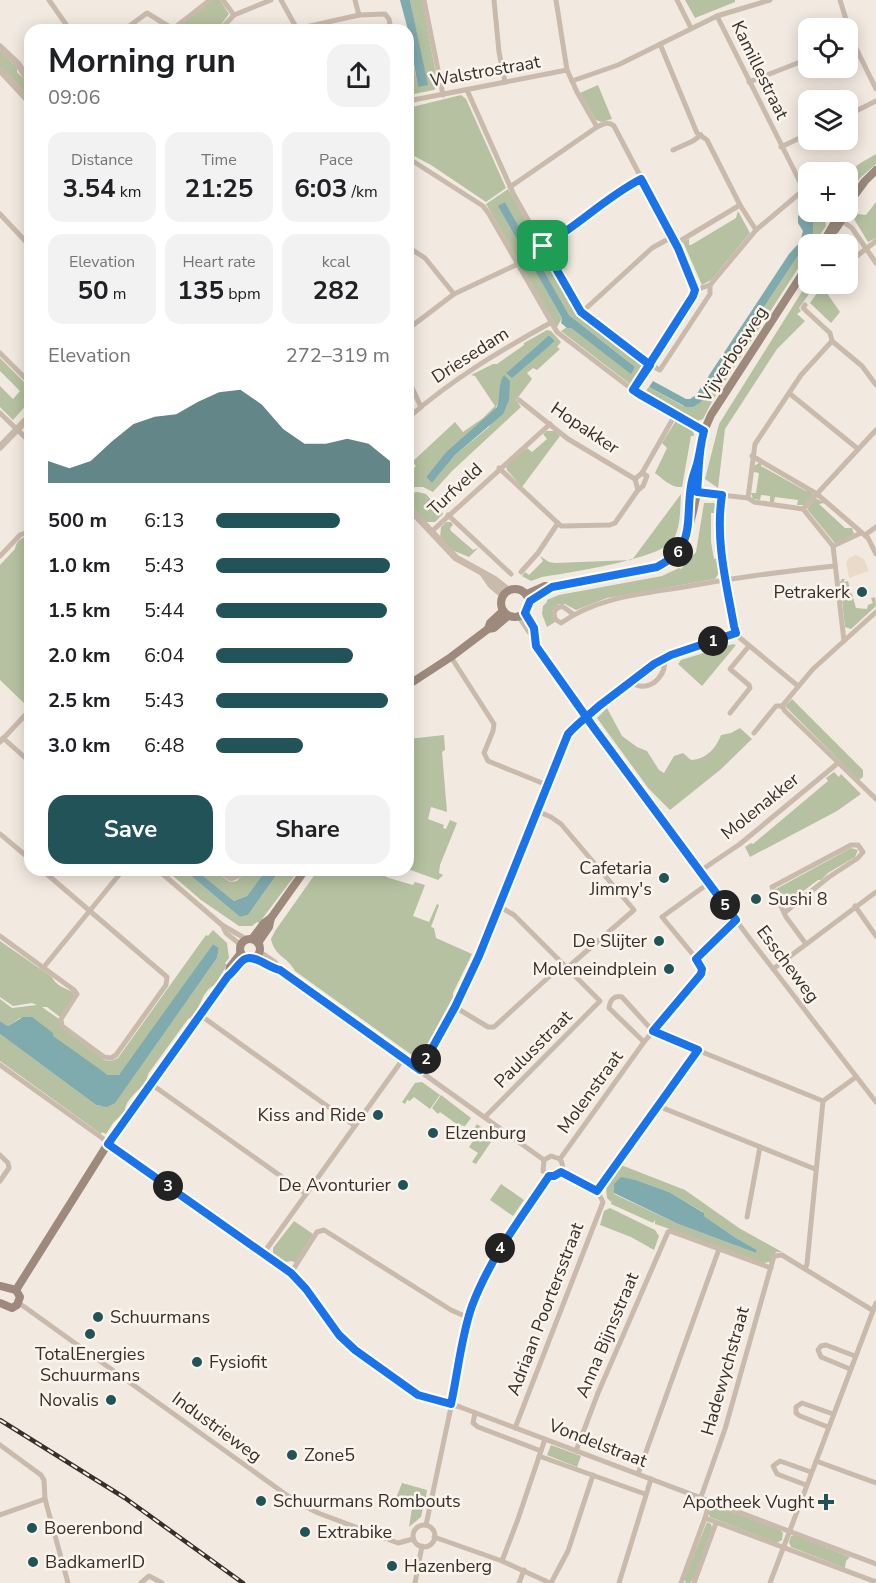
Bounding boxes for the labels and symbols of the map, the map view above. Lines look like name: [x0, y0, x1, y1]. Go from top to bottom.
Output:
street label: Kamillestraat: [726, 17, 795, 124]
street label: Walstrostraat: [428, 49, 543, 92]
pin: [517, 220, 568, 271]
street label: Vijverbosweg: [692, 301, 773, 408]
street label: Driesedam: [427, 321, 513, 389]
street label: Hopakker: [546, 396, 624, 460]
street label: Turfveld: [422, 457, 488, 521]
pin: 6: [663, 537, 693, 567]
place label: Petrakerk: [773, 580, 851, 604]
marker: Petrakerk: [855, 585, 869, 599]
pin: 1: [698, 626, 728, 656]
street label: Molenakker: [716, 767, 804, 845]
place label: Cafetaria Jimmy's: [579, 856, 652, 901]
marker: Cafetaria Jimmy's: [657, 871, 671, 885]
place label: Sushi 8: [768, 887, 828, 911]
pin: 5: [710, 890, 740, 920]
marker: Sushi 8: [749, 892, 763, 906]
street label: Esscheweg: [751, 921, 825, 1007]
place label: De Slijter: [572, 929, 648, 953]
marker: De Slijter: [652, 934, 666, 948]
place label: Moleneindplein: [532, 957, 657, 981]
marker: Moleneindplein: [662, 962, 676, 976]
street label: Paulusstraat: [489, 1004, 578, 1093]
pin: 2: [411, 1044, 441, 1074]
street label: Molenstraat: [552, 1045, 629, 1138]
place label: Kiss and Ride: [257, 1103, 366, 1127]
marker: Kiss and Ride: [371, 1108, 385, 1122]
place label: Elzenburg: [445, 1121, 526, 1145]
marker: Elzenburg: [426, 1126, 440, 1140]
pin: 3: [153, 1171, 183, 1201]
place label: De Avonturier: [278, 1173, 392, 1197]
marker: De Avonturier: [396, 1178, 410, 1192]
street label: Adriaan Poortersstraat: [501, 1218, 589, 1399]
pin: 4: [485, 1233, 515, 1263]
street label: Anna Bijnsstraat: [570, 1268, 644, 1401]
street label: Hadewychstraat: [695, 1303, 755, 1438]
place label: Schuurmans: [110, 1305, 210, 1329]
marker: Schuurmans: [91, 1310, 105, 1324]
marker: TotalEnergies Schuurmans: [83, 1327, 97, 1341]
place label: TotalEnergies Schuurmans: [35, 1342, 145, 1387]
place label: Fysiofit: [209, 1350, 268, 1374]
marker: Fysiofit: [190, 1355, 204, 1369]
street label: Industrieweg: [167, 1386, 267, 1468]
place label: Novalis: [39, 1388, 99, 1412]
marker: Novalis: [104, 1393, 118, 1407]
street label: Vondelstraat: [544, 1413, 651, 1473]
place label: Zone5: [304, 1443, 355, 1467]
marker: Zone5: [285, 1448, 299, 1462]
place label: Schuurmans Rombouts: [273, 1489, 461, 1513]
place label: Apotheek Vught: [682, 1490, 815, 1514]
marker: Schuurmans Rombouts: [254, 1494, 268, 1508]
marker: Apotheek Vught: [819, 1495, 833, 1509]
place label: Boerenbond: [44, 1516, 143, 1540]
place label: Extrabike: [317, 1520, 392, 1544]
marker: Boerenbond: [25, 1521, 39, 1535]
marker: Extrabike: [298, 1525, 312, 1539]
place label: BadkamerID: [45, 1550, 145, 1574]
place label: Hazenberg: [404, 1554, 492, 1578]
marker: BadkamerID: [26, 1555, 40, 1569]
marker: Hazenberg: [385, 1559, 399, 1573]

